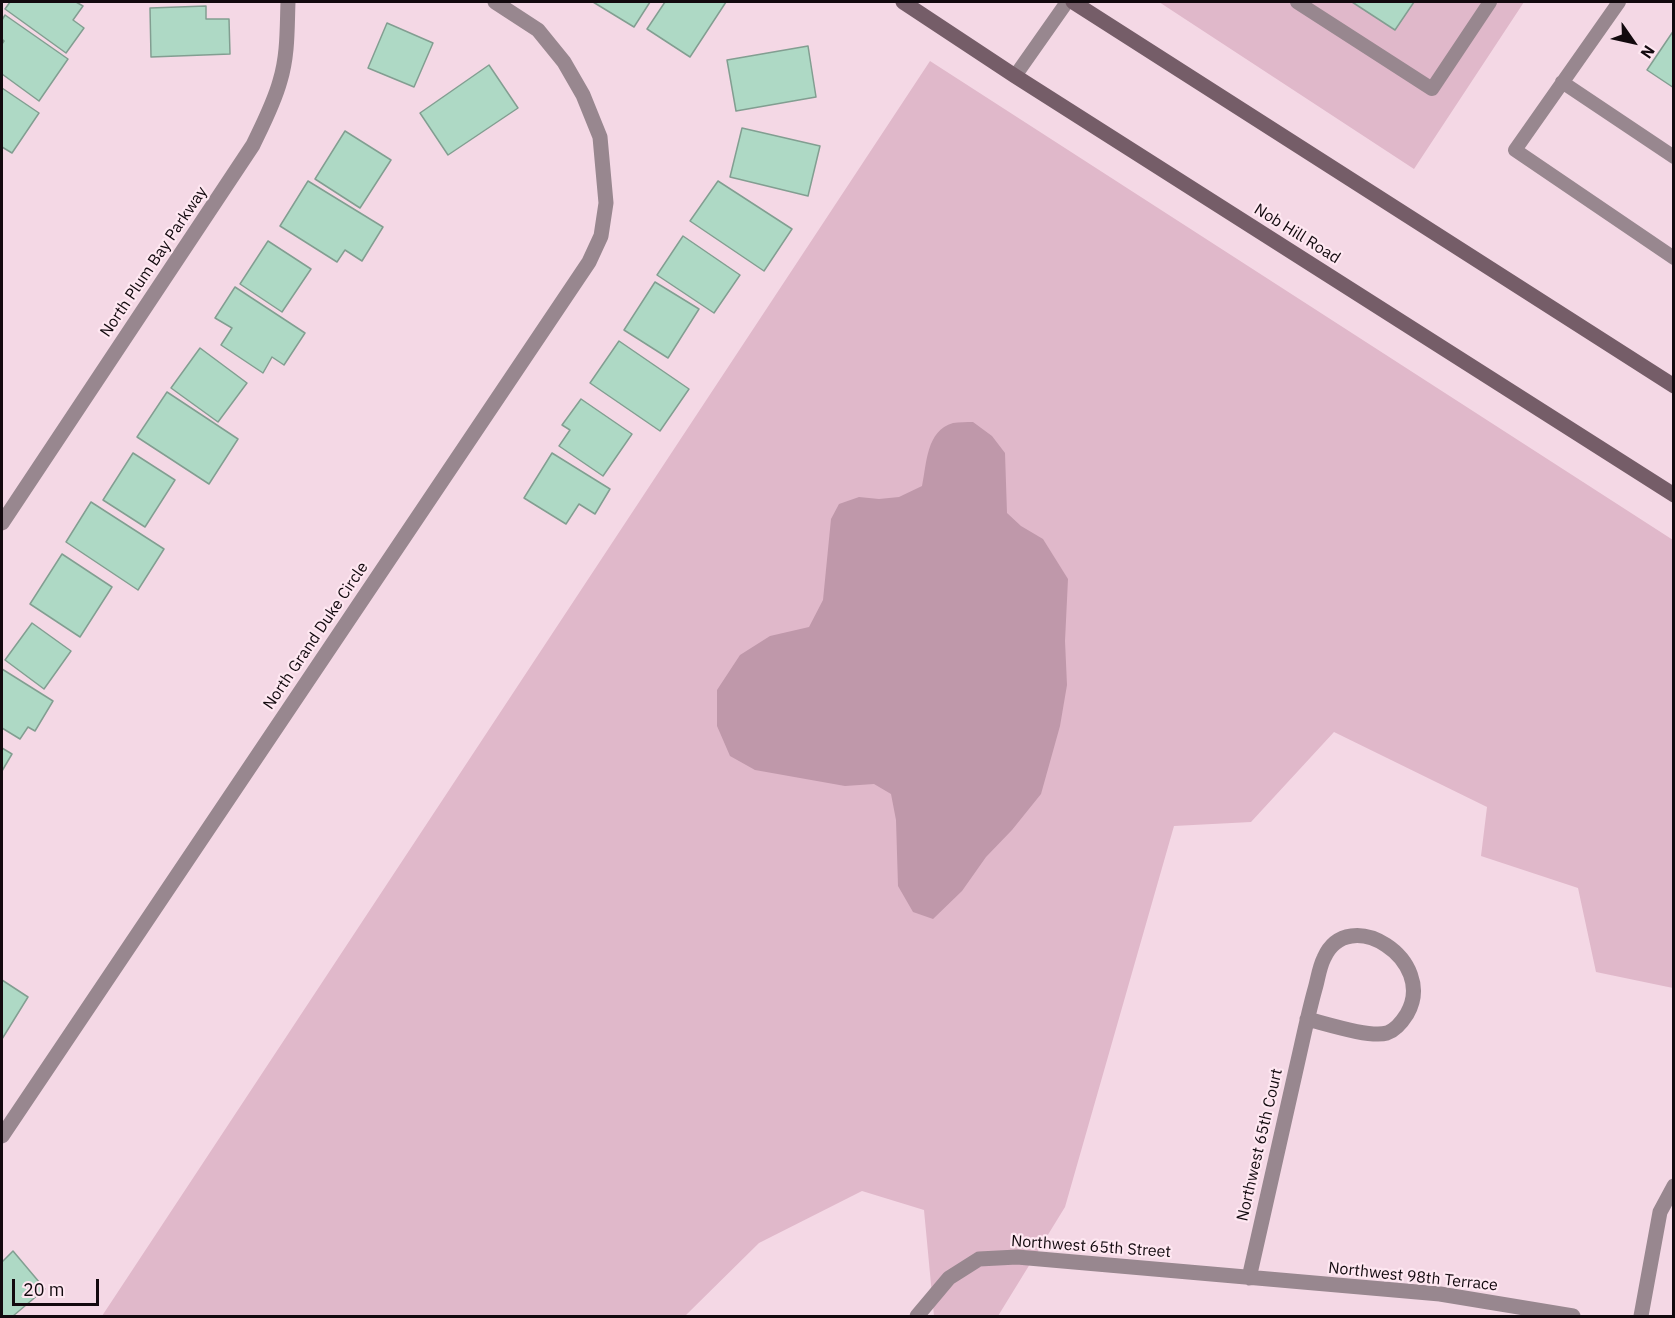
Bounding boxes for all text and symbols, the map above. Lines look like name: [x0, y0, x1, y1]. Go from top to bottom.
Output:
north arrow: [1603, 12, 1663, 72]
text: N: [1636, 42, 1659, 62]
street label: North Plum Bay Parkway: [96, 183, 212, 341]
street label: Nob Hill Road: [1250, 200, 1344, 268]
street label: North Grand Duke Circle: [259, 559, 373, 713]
street label: Northwest 65th Court: [1233, 1067, 1287, 1223]
street label: Northwest 65th Street: [1010, 1232, 1172, 1262]
street label: Northwest 98th Terrace: [1327, 1259, 1499, 1295]
scale bar: [15, 1267, 102, 1305]
text: 20 m: [23, 1278, 65, 1301]

